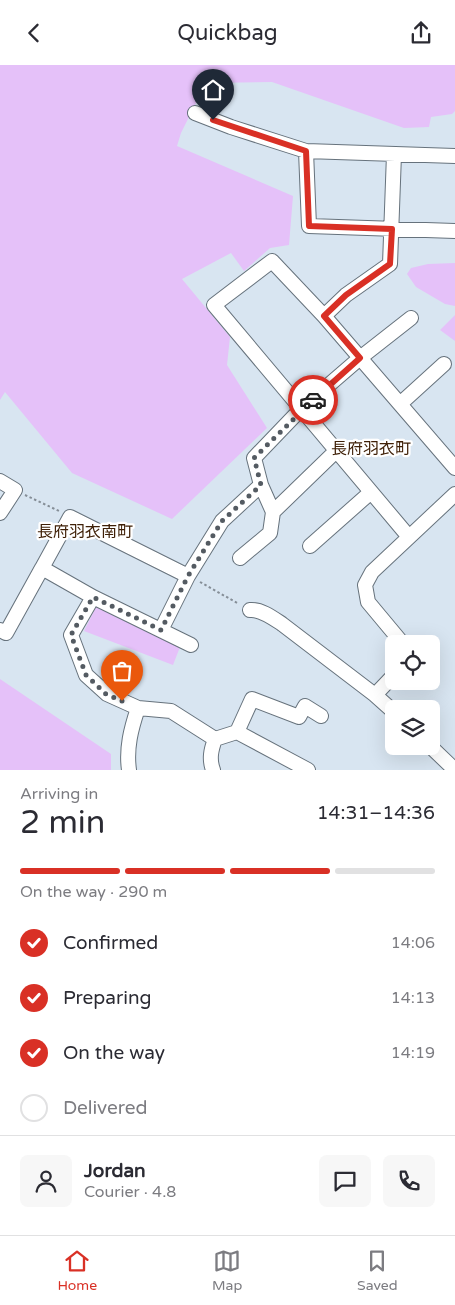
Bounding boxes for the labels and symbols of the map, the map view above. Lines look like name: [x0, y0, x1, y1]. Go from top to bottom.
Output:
pin: [192, 69, 234, 120]
courier: [288, 375, 338, 425]
district label: 長府羽衣町: [331, 439, 411, 459]
district label: 長府羽衣南町: [37, 522, 133, 542]
pin: [101, 650, 143, 701]

